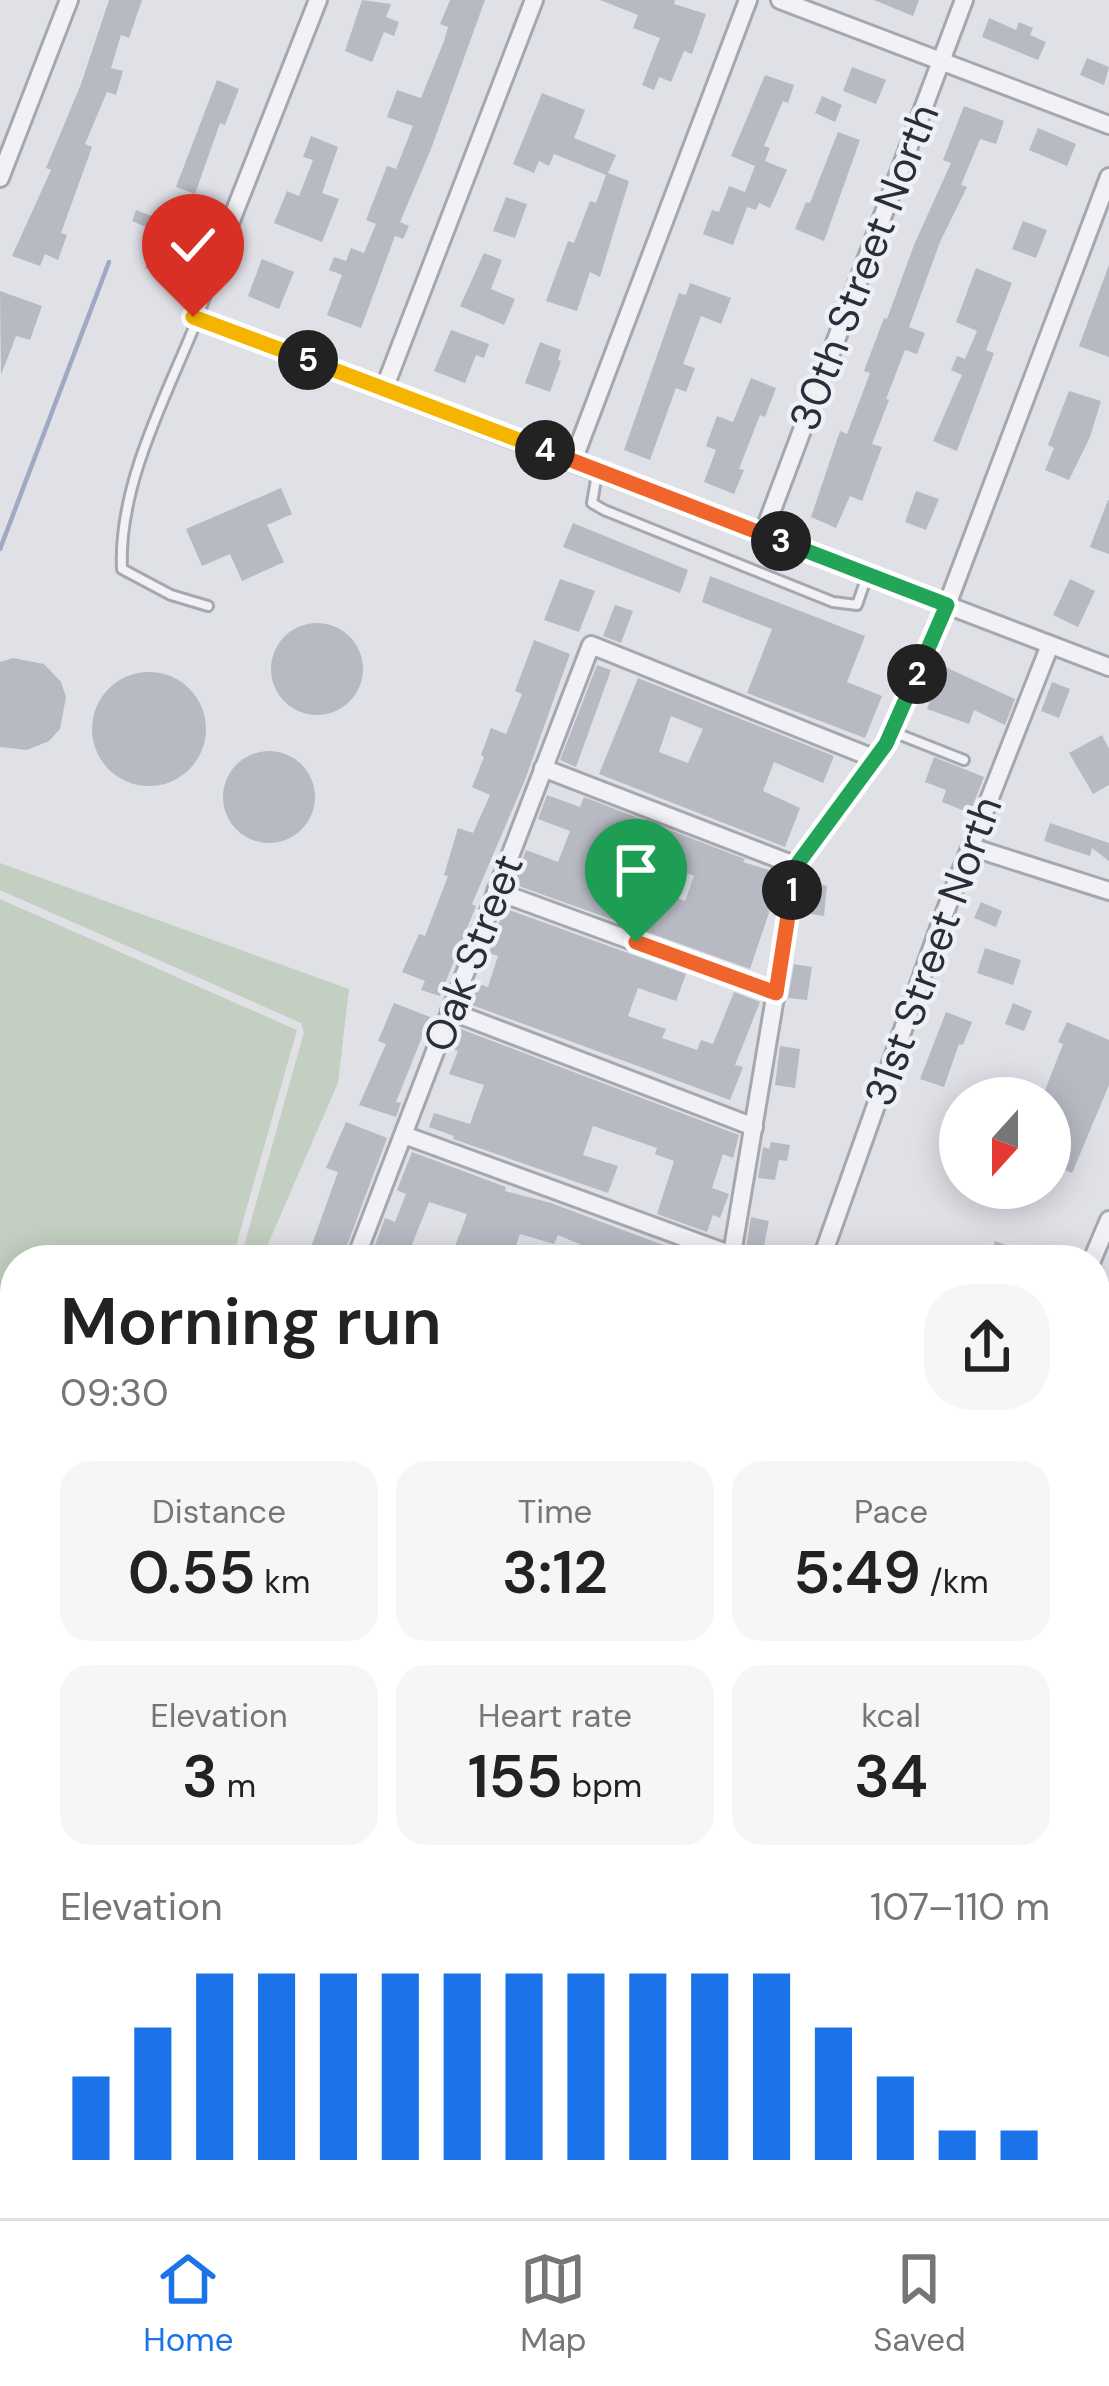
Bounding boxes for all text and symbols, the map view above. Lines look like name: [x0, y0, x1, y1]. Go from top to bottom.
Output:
street label: 30th Street North: [776, 96, 952, 438]
pin: [142, 194, 244, 317]
icon: check: [160, 212, 226, 278]
pin: 5: [278, 330, 338, 390]
text: 5: [298, 338, 318, 381]
pin: 4: [515, 420, 575, 480]
text: 4: [534, 428, 556, 471]
pin: 3: [751, 511, 811, 571]
text: 3: [771, 519, 791, 562]
pin: 2: [887, 644, 947, 704]
text: 2: [907, 652, 927, 695]
street label: 31st Street North: [852, 789, 1014, 1113]
pin: [585, 819, 687, 942]
icon: arrive: [603, 837, 669, 903]
street label: Oak Street: [410, 847, 536, 1059]
pin: 1: [762, 860, 822, 920]
text: 1: [786, 868, 798, 911]
north arrow: [939, 1077, 1071, 1209]
map controls: [939, 1077, 1071, 1209]
text: Morning run: [60, 1279, 442, 1364]
button: share: [924, 1284, 1050, 1410]
text: 09:30: [60, 1367, 169, 1418]
text: Distance: [152, 1490, 286, 1533]
text: Time: [518, 1490, 592, 1533]
text: Pace: [854, 1490, 928, 1533]
text: 0.55: [128, 1533, 255, 1612]
text: 3:12: [502, 1533, 608, 1612]
text: 5:49: [793, 1533, 921, 1612]
text: km: [255, 1560, 310, 1603]
text: /km: [921, 1560, 989, 1603]
text: Elevation: [150, 1694, 288, 1737]
text: Heart rate: [478, 1694, 632, 1737]
text: kcal: [861, 1694, 921, 1737]
text: 3: [182, 1737, 218, 1816]
text: 155: [468, 1737, 563, 1816]
text: 34: [854, 1737, 928, 1816]
text: m: [218, 1764, 256, 1807]
text: bpm: [563, 1764, 642, 1807]
text: Elevation: [60, 1881, 223, 1932]
text: 107–110 m: [870, 1881, 1050, 1932]
tab: Home: [143, 2246, 234, 2361]
tab: Map: [520, 2246, 587, 2361]
tab: Saved: [873, 2246, 966, 2361]

